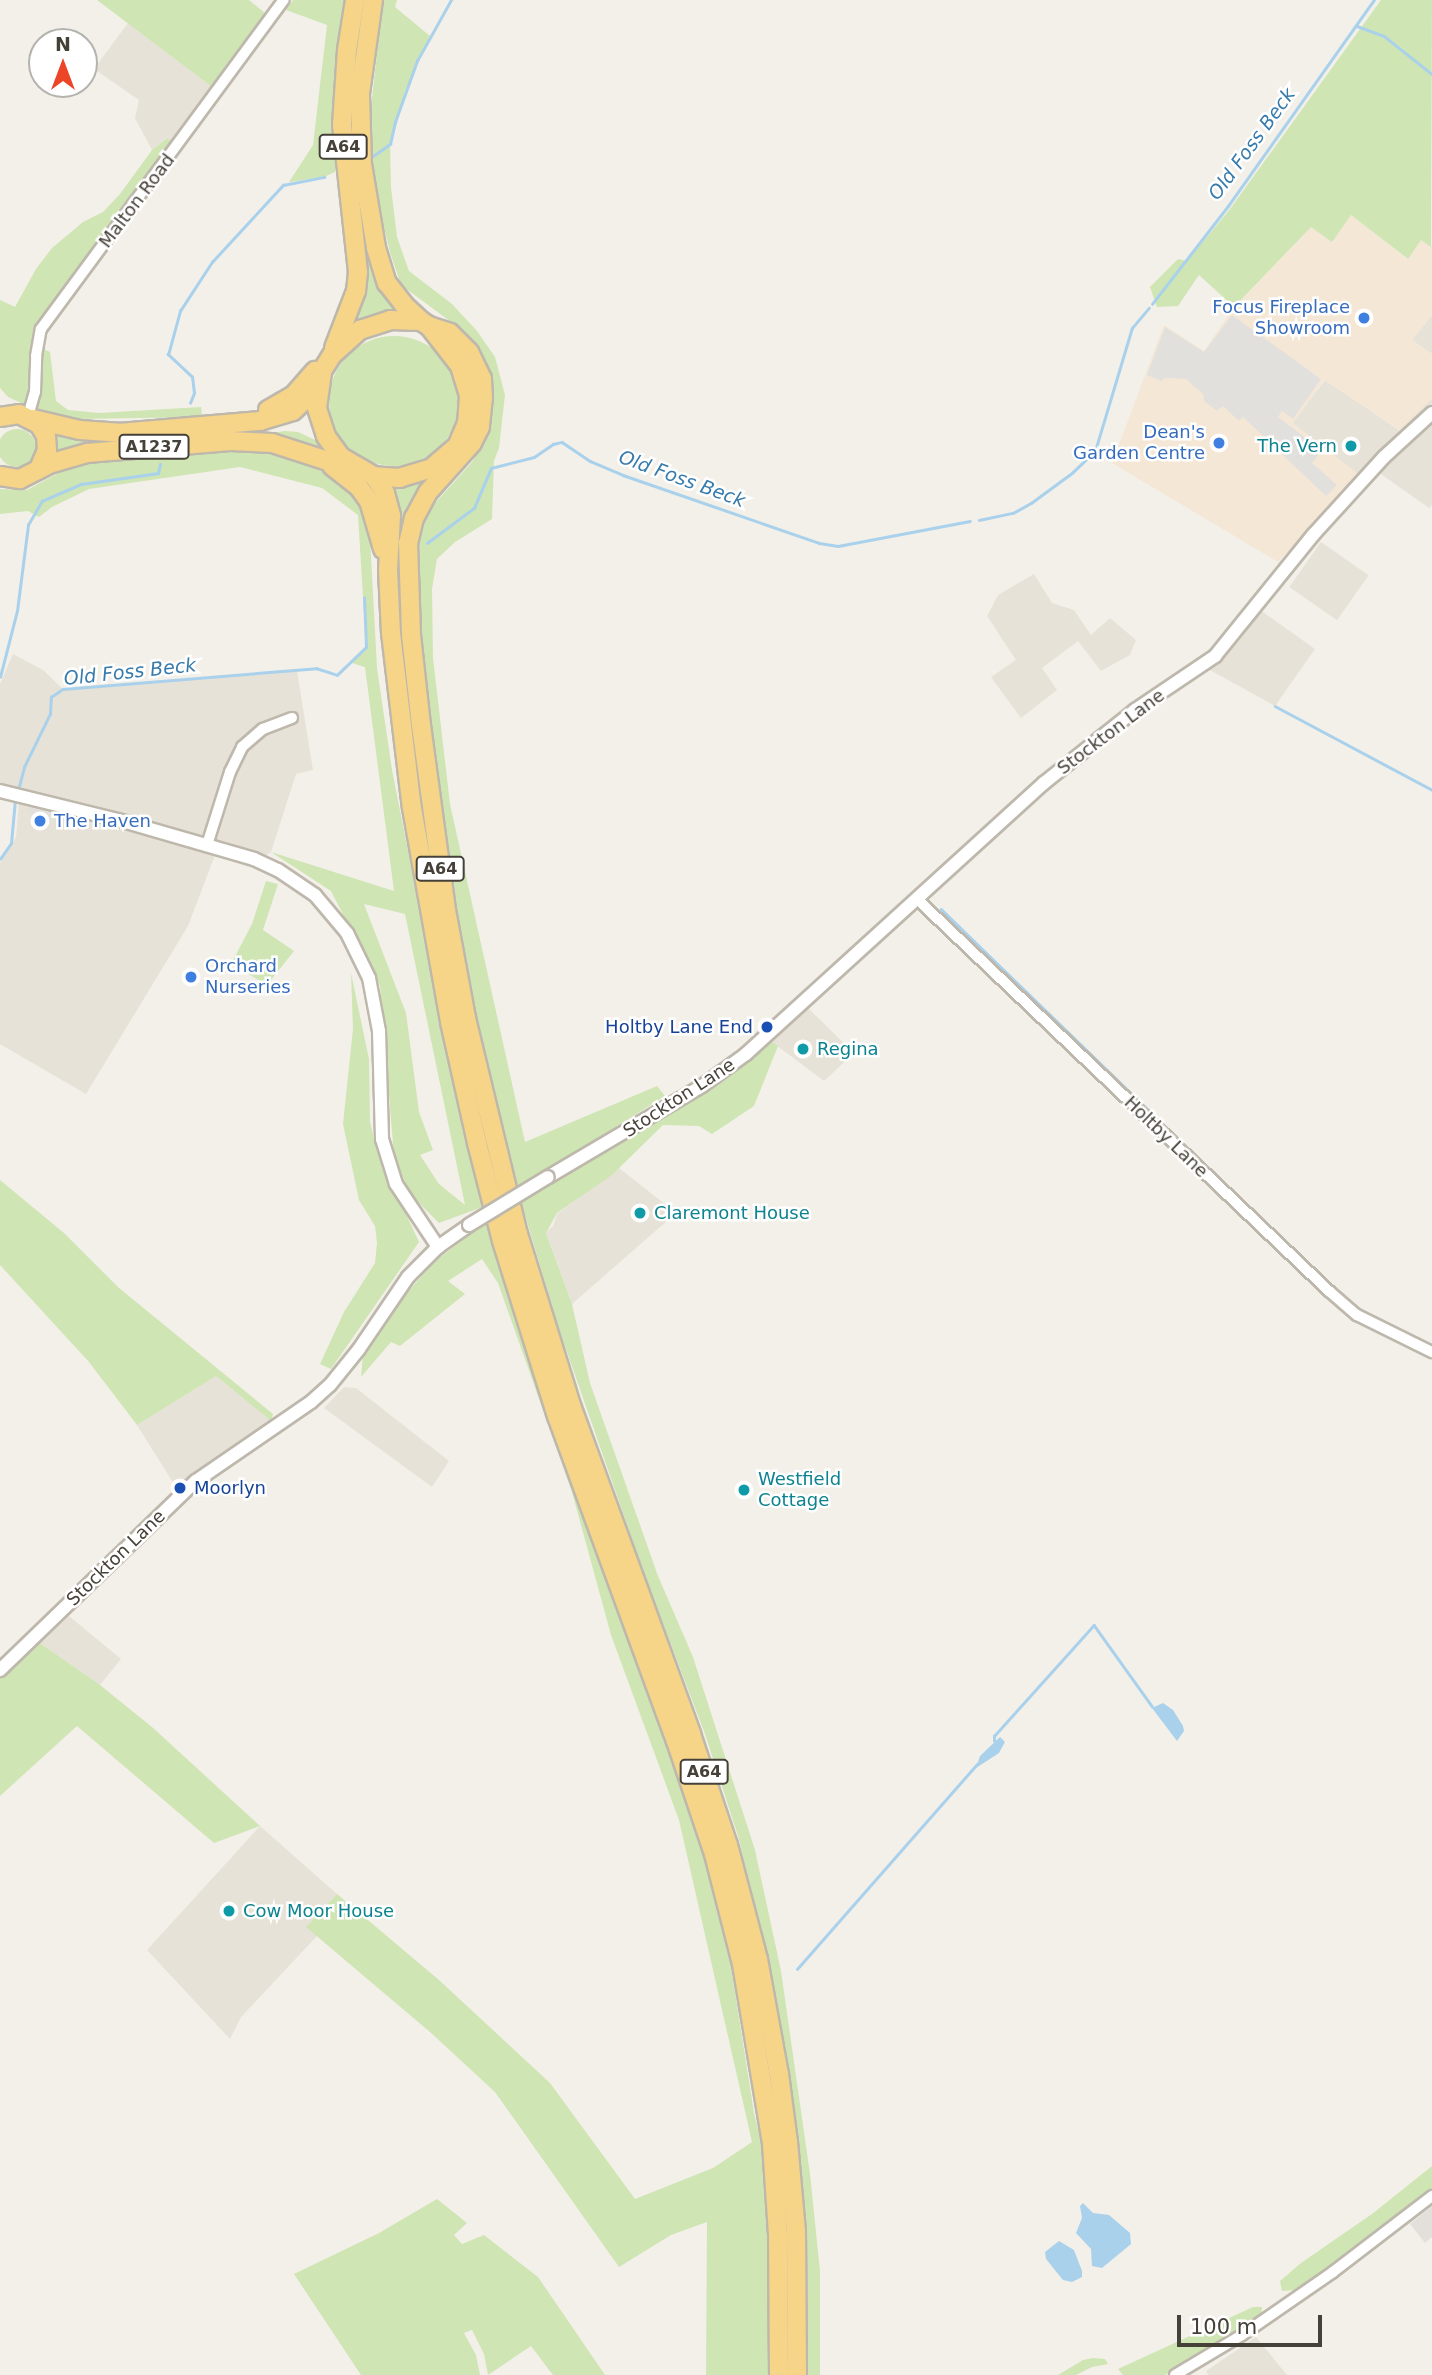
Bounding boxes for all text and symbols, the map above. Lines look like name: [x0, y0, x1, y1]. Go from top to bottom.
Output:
north arrow: [28, 28, 98, 98]
text: N: [55, 33, 71, 55]
water label: Old Foss Beck: [1204, 84, 1300, 204]
road number: A64: [318, 134, 368, 160]
street label: Malton Road: [95, 150, 179, 252]
place label: Focus Fireplace Showroom: [1212, 297, 1350, 340]
marker: Focus Fireplace Showroom: [1356, 310, 1372, 326]
place label: Dean's Garden Centre: [1073, 422, 1205, 464]
road number: A1237: [117, 434, 191, 460]
marker: Dean's Garden Centre: [1211, 435, 1227, 451]
place label: The Vern: [1257, 435, 1337, 457]
marker: The Vern: [1343, 438, 1359, 454]
water label: Old Foss Beck: [616, 446, 748, 512]
water label: Old Foss Beck: [63, 654, 197, 690]
street label: Stockton Lane: [1053, 685, 1169, 779]
place label: The Haven: [54, 810, 151, 832]
marker: The Haven: [32, 813, 48, 829]
road number: A64: [416, 856, 464, 882]
place label: Orchard Nurseries: [205, 956, 291, 998]
marker: Orchard Nurseries: [183, 969, 199, 985]
place label: Holtby Lane End: [605, 1016, 753, 1038]
marker: Holtby Lane End: [759, 1019, 775, 1035]
place label: Regina: [817, 1038, 879, 1060]
marker: Regina: [795, 1041, 811, 1057]
street label: Stockton Lane: [619, 1054, 739, 1142]
street label: Holtby Lane: [1120, 1092, 1212, 1182]
place label: Claremont House: [654, 1202, 810, 1224]
marker: Claremont House: [632, 1205, 648, 1221]
place label: Westfield Cottage: [758, 1469, 841, 1512]
place label: Moorlyn: [194, 1477, 266, 1499]
marker: Moorlyn: [172, 1480, 188, 1496]
marker: Westfield Cottage: [736, 1482, 752, 1498]
street label: Stockton Lane: [62, 1506, 170, 1610]
road number: A64: [680, 1760, 728, 1784]
place label: Cow Moor House: [243, 1900, 394, 1922]
marker: Cow Moor House: [221, 1903, 237, 1919]
scale bar: [1180, 2302, 1325, 2346]
text: 100 m: [1190, 2315, 1257, 2339]

